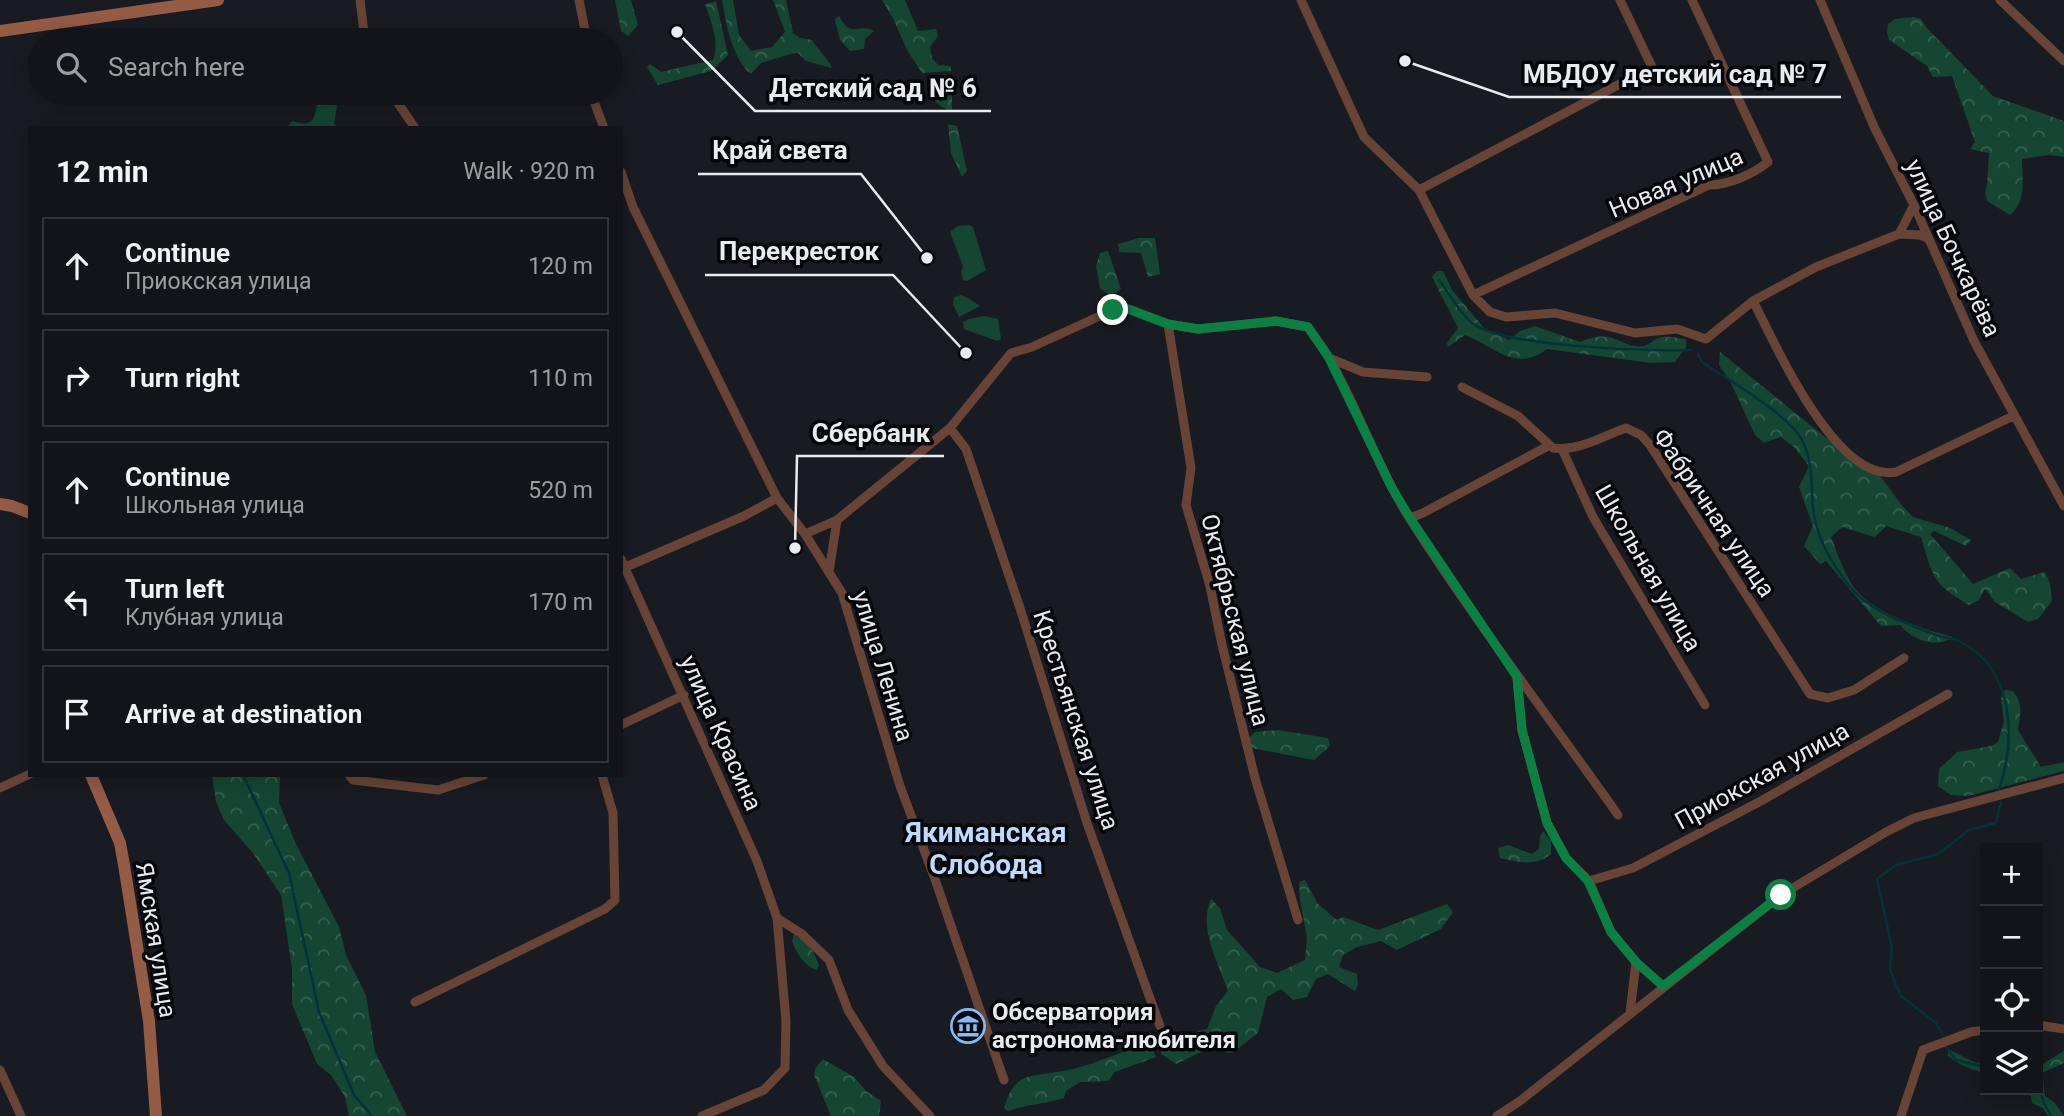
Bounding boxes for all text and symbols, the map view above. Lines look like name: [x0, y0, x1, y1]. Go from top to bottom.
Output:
search box: [28, 28, 623, 105]
icon: search: [52, 48, 90, 86]
callout: МБДОУ детский сад № 7: [1509, 50, 1841, 97]
text: Search here: [108, 52, 245, 82]
text: МБДОУ детский сад № 7: [1523, 59, 1827, 89]
callout: Детский сад № 6: [755, 64, 991, 111]
text: Детский сад № 6: [769, 73, 977, 103]
callout: Край света: [698, 127, 861, 174]
text: Край света: [712, 135, 848, 165]
street label: Новая улица: [1605, 142, 1747, 224]
text: 12 min: [56, 154, 149, 189]
street label: улица Бочкарёва: [1900, 155, 2006, 341]
text: Walk · 920 m: [463, 158, 595, 185]
callout: Перекресток: [705, 228, 893, 275]
text: Перекресток: [719, 236, 879, 266]
text: Continue: [125, 238, 230, 268]
icon: ahead: [58, 247, 96, 285]
text: 120 m: [528, 253, 593, 280]
text: Приокская улица: [125, 268, 311, 295]
route end: [1097, 294, 1128, 325]
icon: right: [58, 359, 96, 397]
text: Turn right: [125, 363, 240, 393]
text: 110 m: [528, 365, 593, 392]
callout: Сбербанк: [797, 409, 944, 456]
text: Сбербанк: [812, 418, 931, 448]
street label: Фабричная улица: [1647, 424, 1781, 602]
text: Continue: [125, 462, 230, 492]
icon: ahead: [58, 471, 96, 509]
text: 520 m: [528, 477, 593, 504]
street label: Школьная улица: [1589, 480, 1707, 656]
text: Школьная улица: [125, 492, 305, 519]
street label: Октябрьская улица: [1195, 511, 1275, 729]
text: Turn left: [125, 574, 224, 604]
icon: left: [58, 583, 96, 621]
street label: улица Ленина: [847, 587, 919, 745]
text: 170 m: [528, 589, 593, 616]
text: Клубная улица: [125, 604, 284, 631]
street label: Крестьянская улица: [1027, 607, 1125, 833]
street label: улица Красина: [674, 651, 768, 815]
icon: arrive: [58, 695, 96, 733]
text: Arrive at destination: [125, 699, 362, 729]
street label: Приокская улица: [1670, 717, 1854, 835]
district label: Якиманская Слобода: [904, 816, 1067, 881]
map controls: [1980, 843, 2043, 1095]
button: +: [1980, 843, 2043, 906]
street label: Ямская улица: [130, 860, 182, 1020]
route start: [1765, 879, 1796, 910]
button: −: [1980, 906, 2043, 969]
button: locate: [1980, 969, 2043, 1032]
place label: Обсерватория астронома-любителя: [992, 998, 1236, 1054]
museum icon: Обсерватория астронома-любителя: [949, 1007, 987, 1045]
button: layers: [1980, 1032, 2043, 1095]

